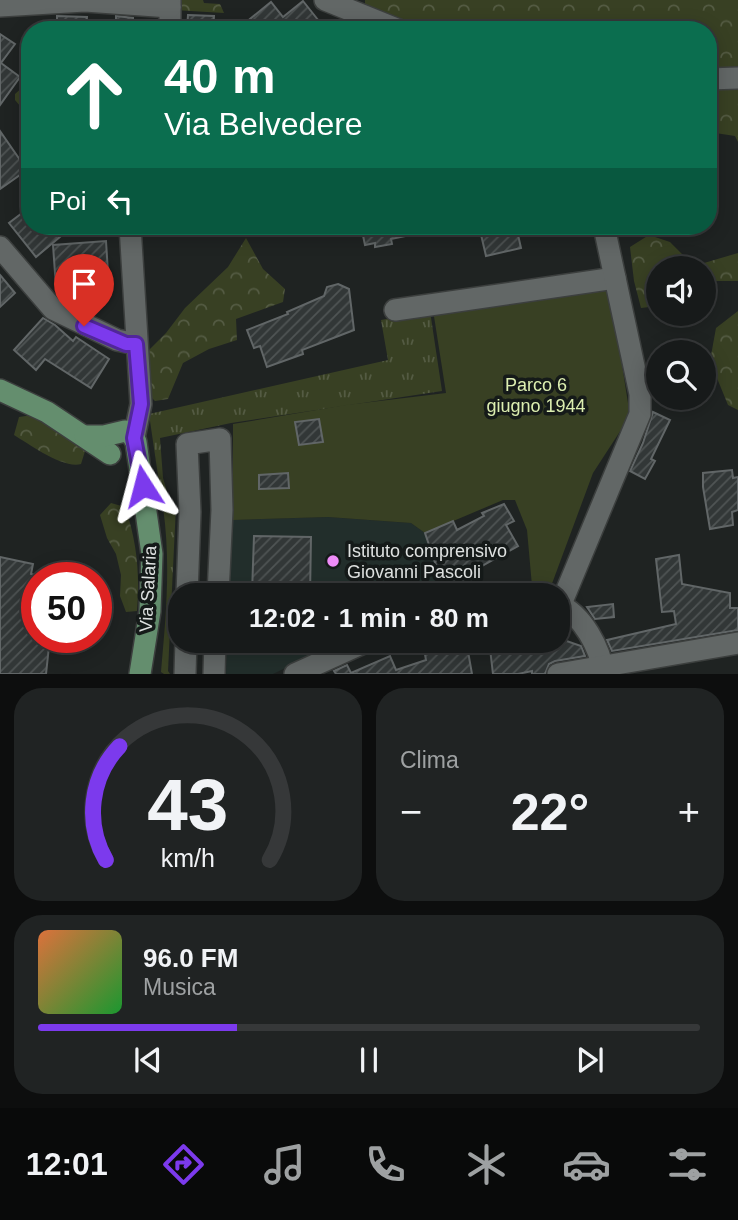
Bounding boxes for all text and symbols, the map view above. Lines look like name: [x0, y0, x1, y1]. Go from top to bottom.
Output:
icon: ahead: [49, 49, 140, 140]
text: 40 m: [164, 49, 276, 103]
text: Via Belvedere: [164, 106, 363, 142]
icon: left: [101, 182, 139, 220]
text: Poi: [49, 186, 87, 216]
pin: [54, 254, 114, 326]
map controls: [646, 256, 716, 410]
button: sound: [646, 256, 716, 326]
icon: arrive: [65, 265, 103, 303]
button: search: [646, 340, 716, 410]
park label: Parco 6 giugno 1944: [486, 375, 586, 416]
position arrow: [106, 449, 180, 523]
place label: Istituto comprensivo Giovanni Pascoli: [347, 541, 507, 582]
street label: Via Salaria: [136, 544, 160, 633]
marker: Istituto comprensivo Giovanni Pascoli: [325, 553, 341, 569]
speed limit sign: 50: [21, 562, 112, 653]
text: 12:02 · 1 min · 80 m: [249, 603, 489, 633]
text: Clima: [400, 747, 459, 773]
text: 43: [148, 765, 228, 846]
text: 22°: [511, 783, 589, 841]
text: −: [400, 791, 422, 833]
text: +: [678, 791, 700, 833]
text: km/h: [161, 844, 215, 872]
text: 96.0 FM: [143, 943, 238, 973]
text: Musica: [143, 974, 216, 1000]
icon: previous: [129, 1041, 167, 1079]
icon: pause: [350, 1041, 388, 1079]
icon: next: [571, 1041, 609, 1079]
icon: directions: [159, 1140, 208, 1189]
icon: music: [260, 1140, 309, 1189]
icon: phone: [361, 1140, 410, 1189]
icon: climate: [462, 1140, 511, 1189]
icon: car: [562, 1140, 611, 1189]
icon: filters: [663, 1140, 712, 1189]
text: 12:01: [26, 1146, 108, 1182]

